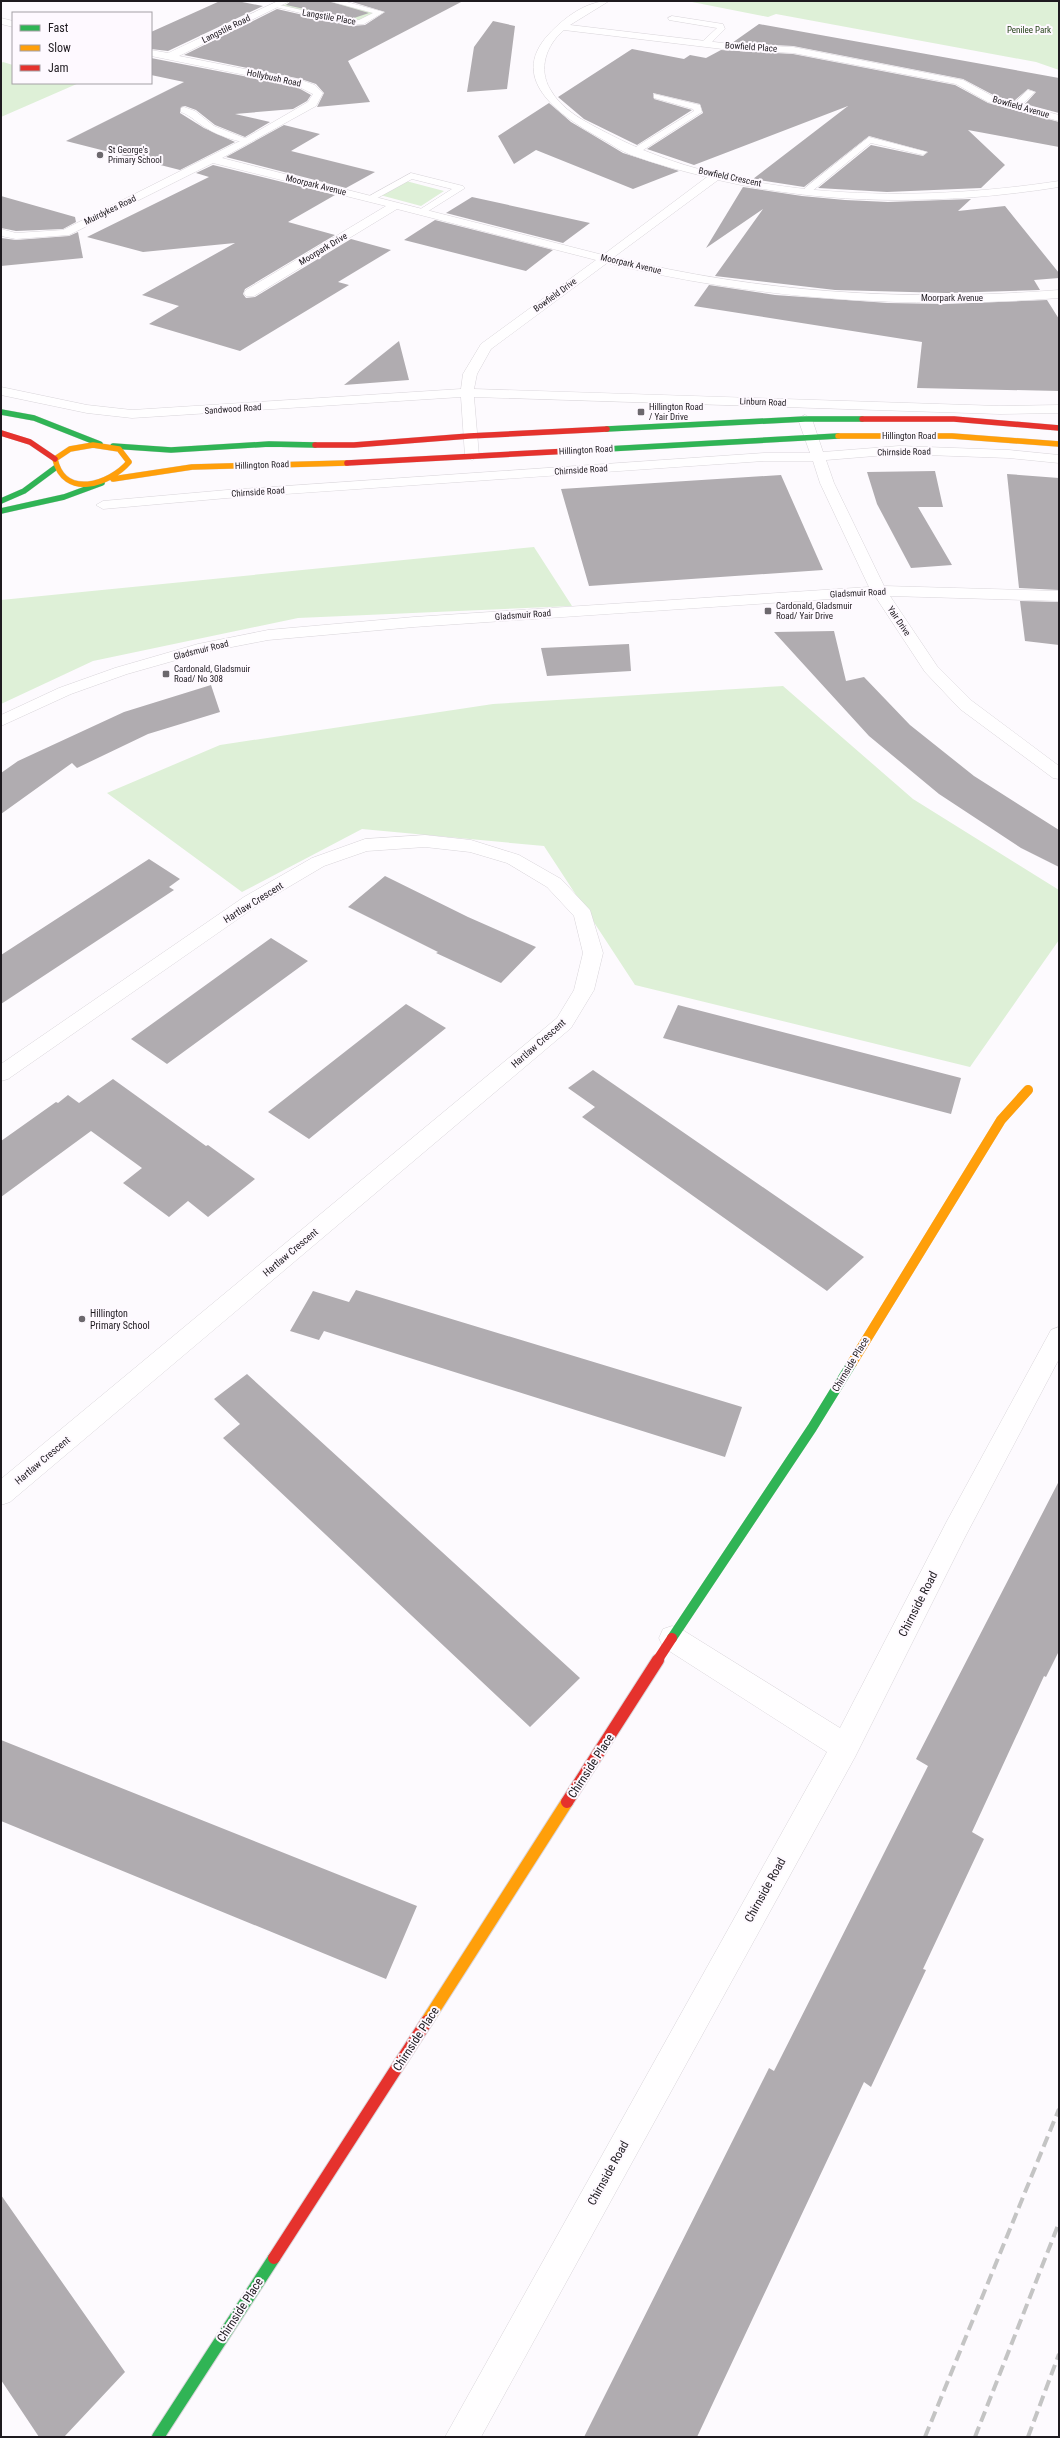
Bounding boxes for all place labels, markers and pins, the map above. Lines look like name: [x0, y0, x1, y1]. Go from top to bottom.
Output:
place label: St George's Primary School: [108, 145, 162, 165]
marker: St George's Primary School: [95, 150, 105, 160]
place label: Hillington Road / Yair Drive: [649, 402, 703, 422]
marker: Hillington Road / Yair Drive: [636, 407, 646, 417]
place label: Cardonald, Gladsmuir Road/ Yair Drive: [776, 601, 853, 621]
marker: Cardonald, Gladsmuir Road/ Yair Drive: [763, 606, 773, 616]
place label: Cardonald, Gladsmuir Road/ No 308: [174, 664, 251, 684]
marker: Cardonald, Gladsmuir Road/ No 308: [161, 669, 171, 679]
place label: Hillington Primary School: [90, 1308, 150, 1331]
marker: Hillington Primary School: [77, 1314, 87, 1324]

